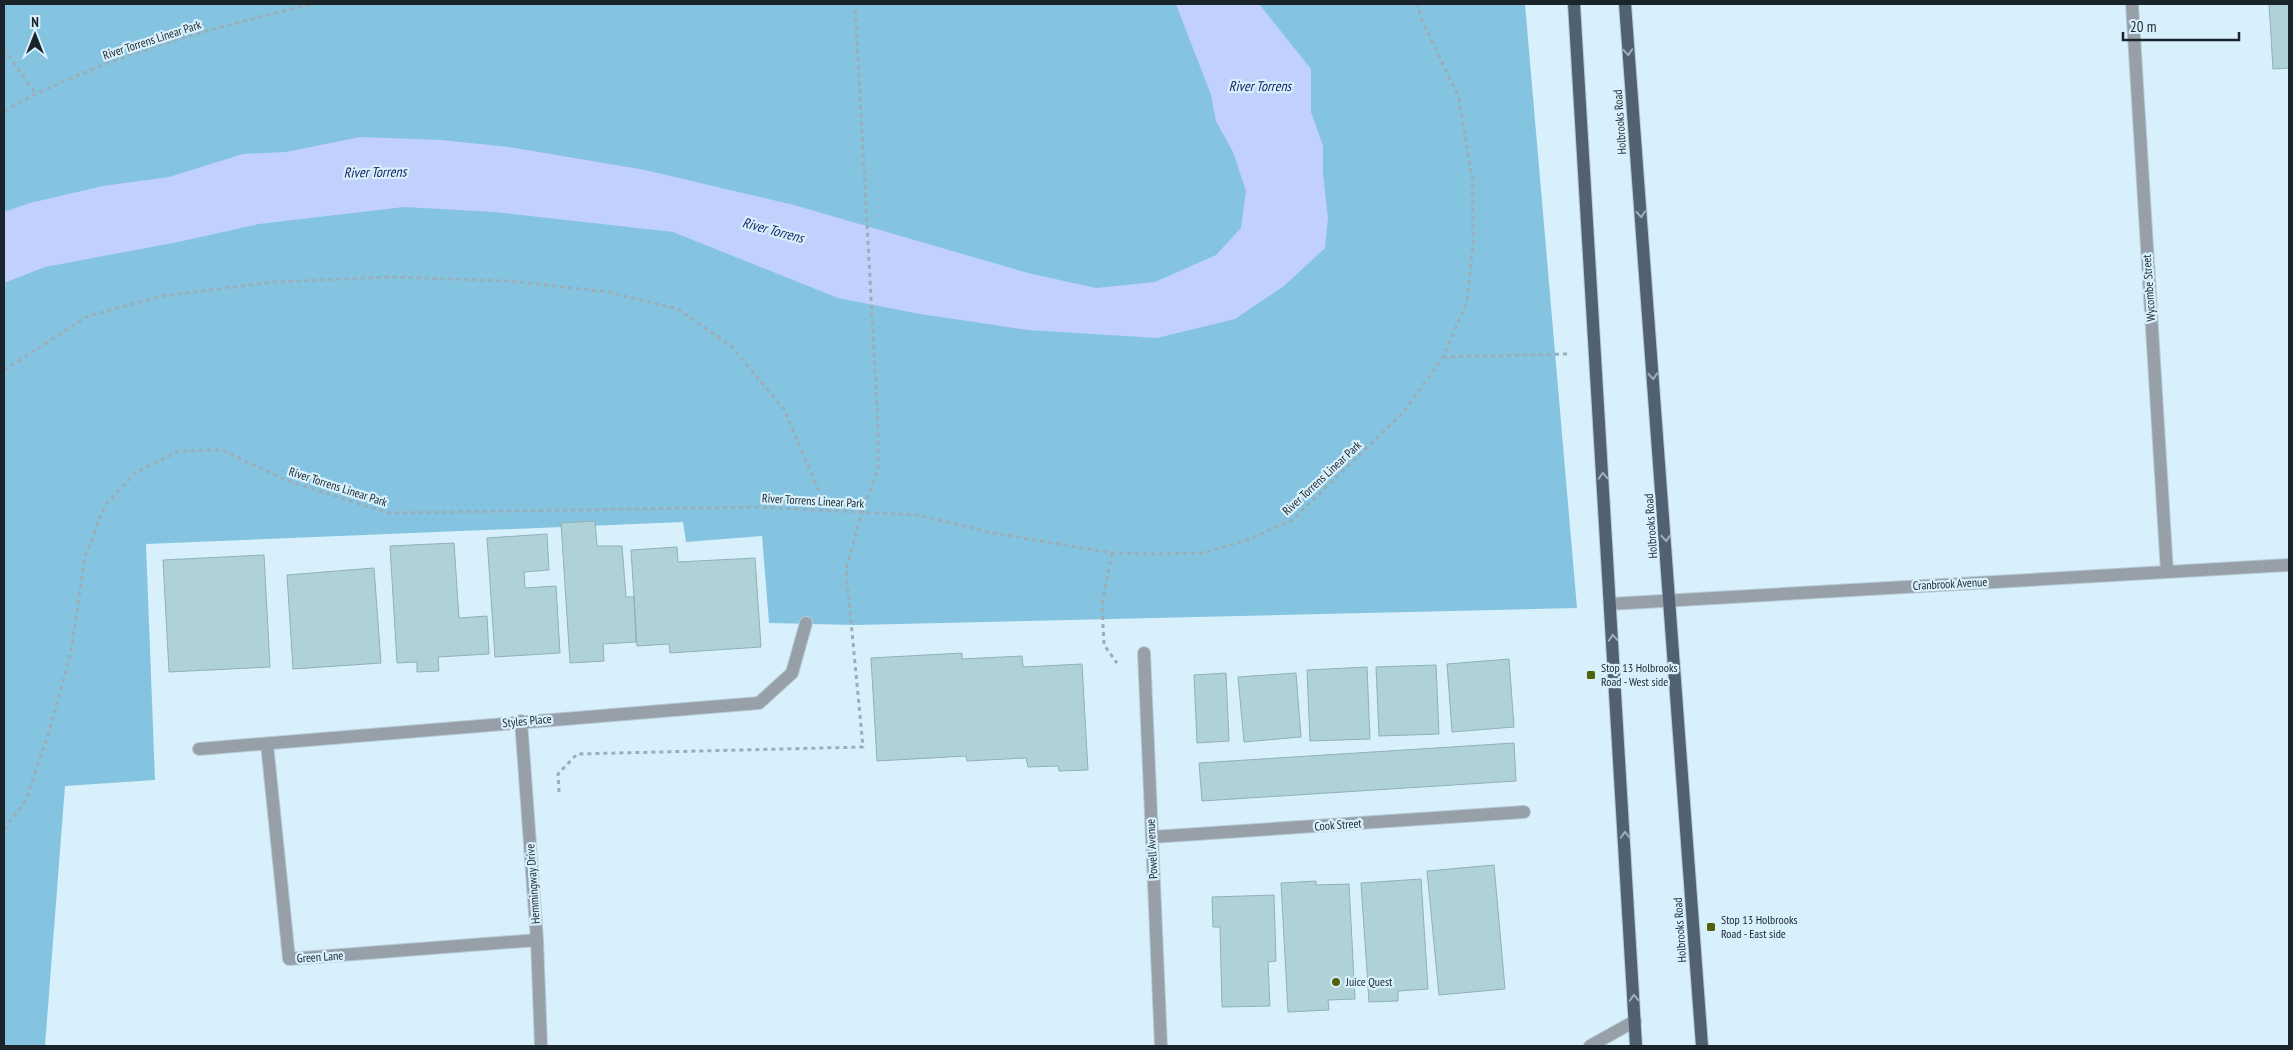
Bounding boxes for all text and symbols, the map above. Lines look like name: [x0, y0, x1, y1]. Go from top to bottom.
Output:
north arrow: [10, 10, 60, 60]
scale bar: [2123, 10, 2239, 42]
text: N: [31, 13, 39, 31]
street label: River Torrens Linear Park: [101, 16, 203, 62]
text: 20 m: [2130, 17, 2156, 36]
one-way arrow: [1623, 49, 1634, 57]
water label: River Torrens: [1229, 77, 1293, 95]
street label: Holbrooks Road: [1610, 89, 1629, 155]
water label: River Torrens: [344, 162, 408, 182]
one-way arrow: [1635, 211, 1646, 219]
water label: River Torrens: [740, 213, 807, 247]
street label: Wycombe Street: [2139, 253, 2158, 322]
one-way arrow: [1647, 373, 1658, 381]
street label: River Torrens Linear Park: [1279, 437, 1364, 518]
street label: River Torrens Linear Park: [287, 464, 390, 510]
one-way arrow: [1598, 472, 1609, 480]
street label: River Torrens Linear Park: [761, 490, 865, 511]
street label: Holbrooks Road: [1641, 493, 1660, 559]
one-way arrow: [1660, 535, 1671, 543]
street label: Cranbrook Avenue: [1912, 574, 1988, 593]
one-way arrow: [1607, 634, 1618, 642]
place label: Stop 13 Holbrooks Road - West side: [1601, 660, 1678, 689]
marker: Stop 13 Holbrooks Road - West side: [1585, 669, 1597, 681]
street label: Styles Place: [502, 711, 552, 730]
street label: Cook Street: [1314, 815, 1363, 834]
street label: Powell Avenue: [1142, 819, 1161, 879]
one-way arrow: [1619, 831, 1630, 839]
street label: Hemmingway Drive: [522, 843, 543, 925]
street label: Holbrooks Road: [1670, 897, 1689, 963]
place label: Stop 13 Holbrooks Road - East side: [1721, 912, 1798, 941]
marker: Stop 13 Holbrooks Road - East side: [1705, 921, 1717, 933]
street label: Green Lane: [296, 947, 344, 966]
place label: Juice Quest: [1345, 974, 1393, 989]
marker: Juice Quest: [1330, 976, 1342, 988]
one-way arrow: [1629, 993, 1640, 1001]

